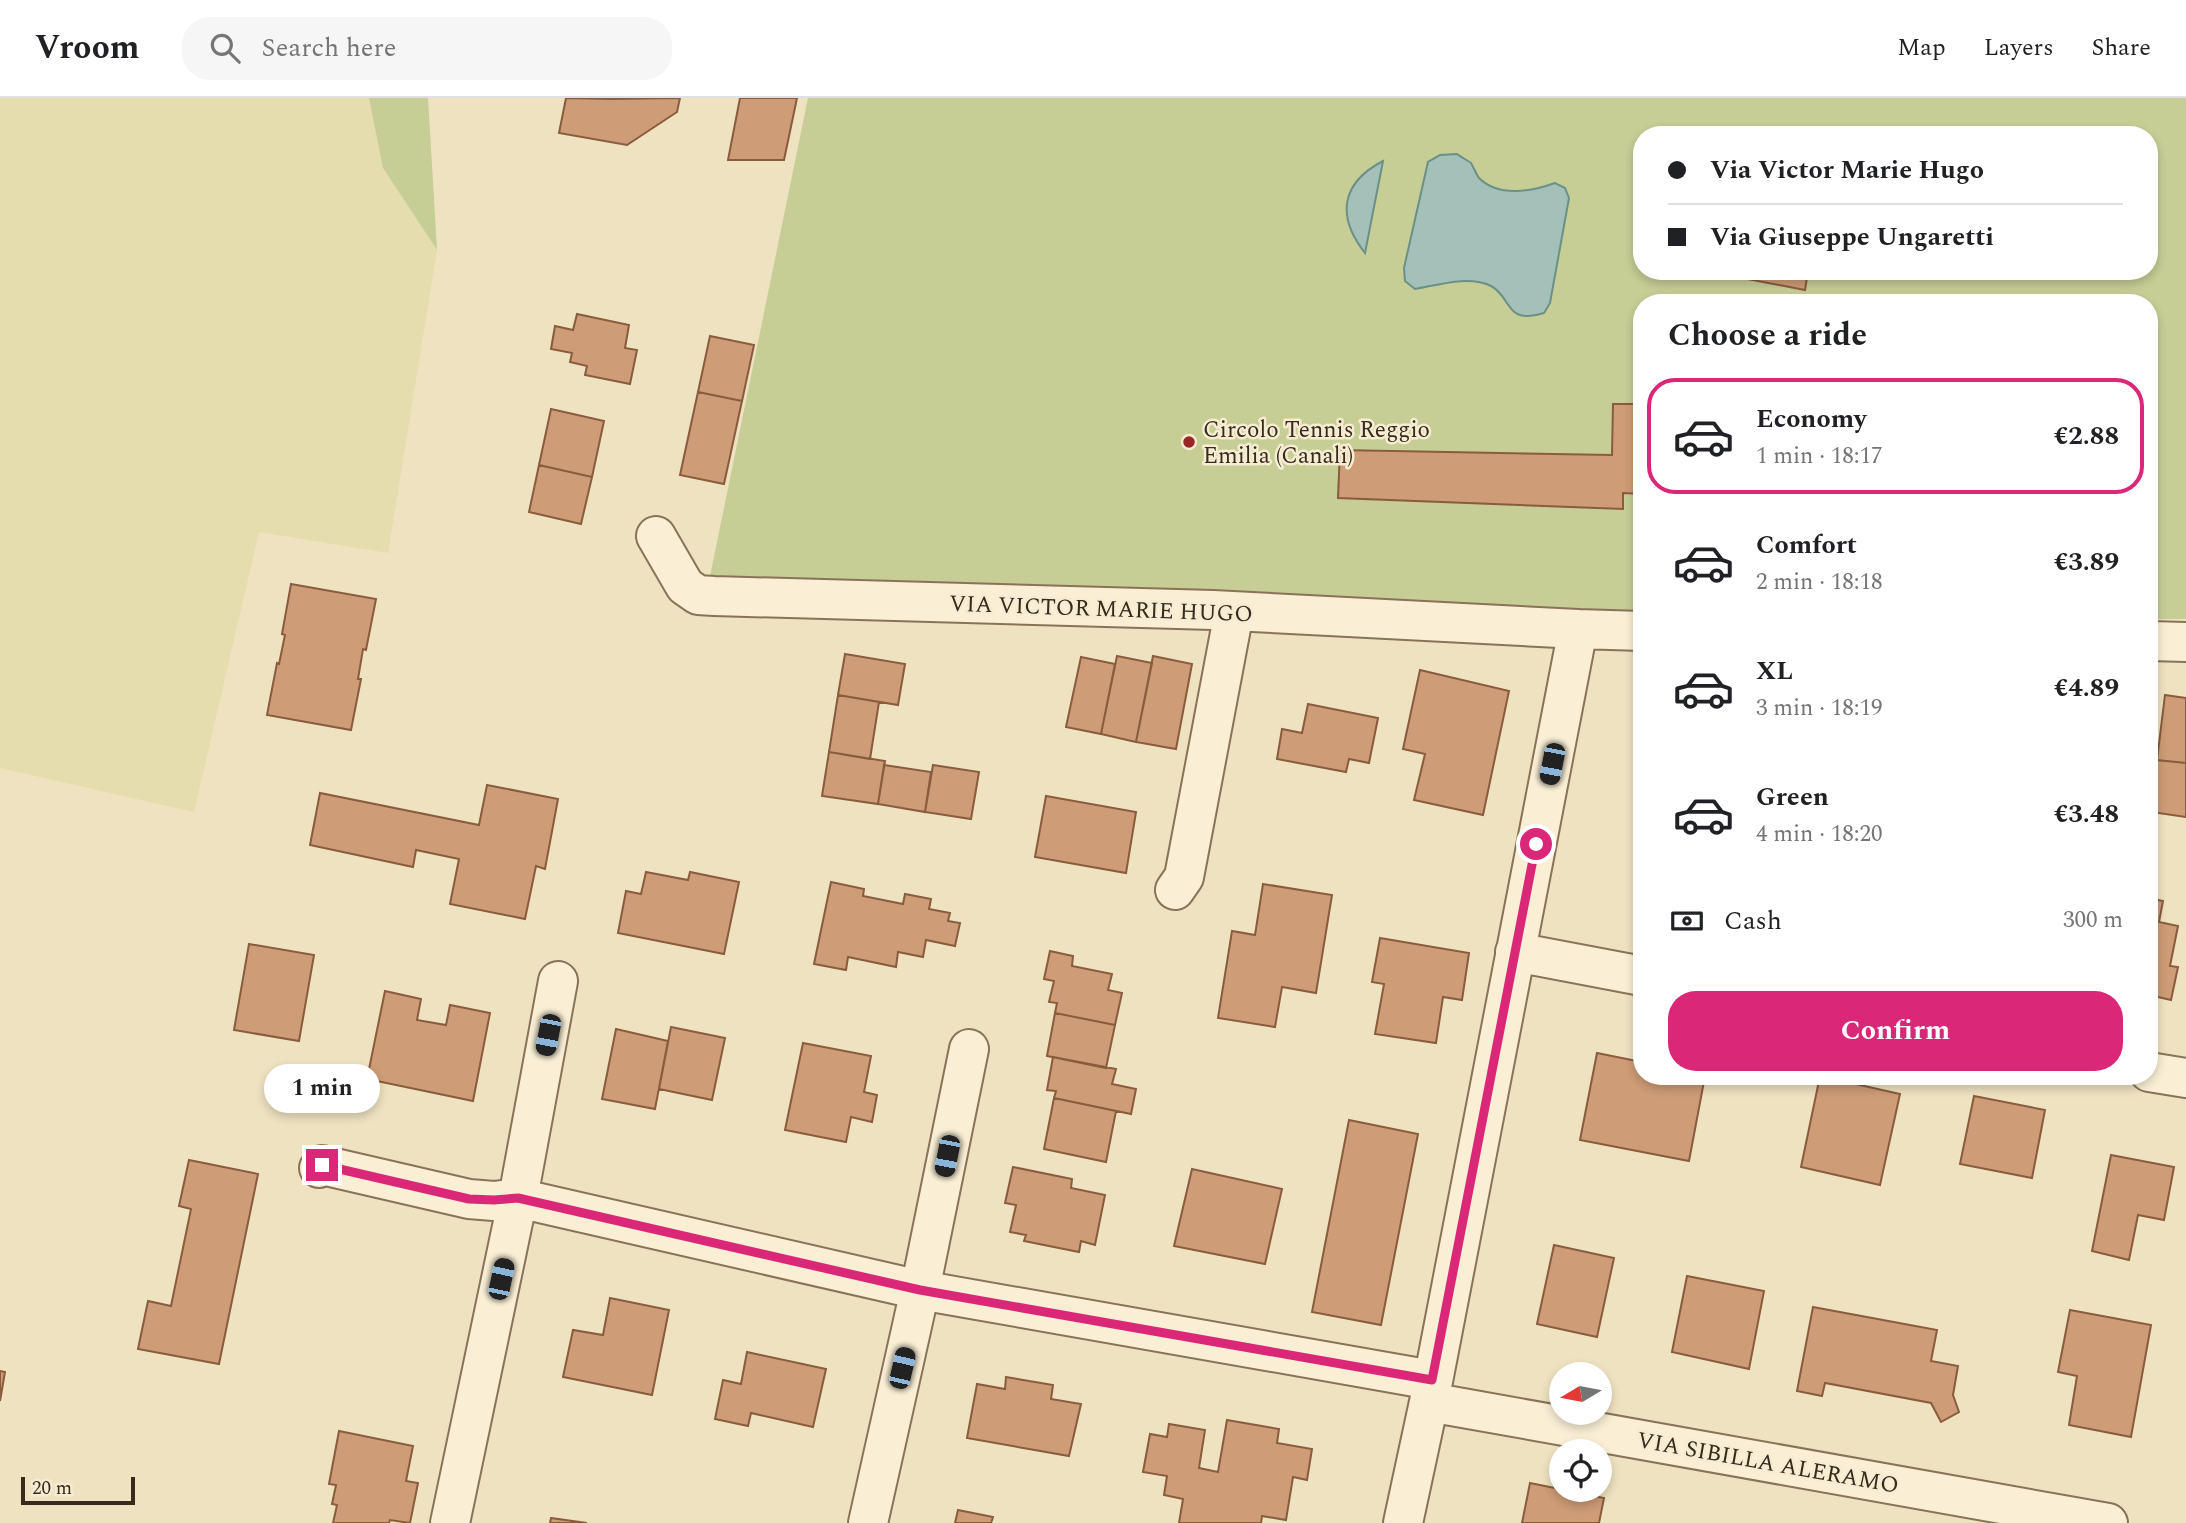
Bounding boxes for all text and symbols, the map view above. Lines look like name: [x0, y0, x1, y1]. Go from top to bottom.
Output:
search box: [182, 17, 672, 80]
text: Vroom: [35, 23, 140, 73]
text: Search here: [262, 28, 396, 68]
icon: search: [206, 29, 244, 67]
text: Map: [1897, 30, 1946, 66]
text: Layers: [1984, 30, 2054, 66]
text: Share: [2092, 30, 2151, 66]
text: Via Victor Marie Hugo: [1710, 150, 1984, 190]
text: Via Giuseppe Ungaretti: [1710, 217, 1994, 257]
text: Choose a ride: [1668, 311, 1867, 360]
text: Economy: [1756, 399, 1866, 439]
icon: car: [1672, 405, 1735, 468]
place label: Circolo Tennis Reggio Emilia (Canali): [1203, 413, 1430, 474]
text: €2.88: [2054, 416, 2119, 456]
marker: Circolo Tennis Reggio Emilia (Canali): [1181, 434, 1197, 450]
text: 1 min · 18:17: [1756, 439, 1883, 474]
text: Comfort: [1756, 525, 1857, 565]
icon: car: [1672, 531, 1735, 594]
text: €3.89: [2054, 542, 2119, 582]
text: 2 min · 18:18: [1756, 565, 1883, 600]
street label: VIA VICTOR MARIE HUGO: [949, 587, 1253, 632]
text: XL: [1756, 651, 1793, 691]
icon: car: [1672, 657, 1735, 720]
text: €4.89: [2054, 668, 2119, 708]
text: 3 min · 18:19: [1756, 691, 1883, 726]
car: [1538, 741, 1567, 787]
text: Green: [1756, 777, 1829, 817]
icon: car: [1672, 783, 1735, 846]
text: €3.48: [2054, 794, 2119, 834]
text: 4 min · 18:20: [1756, 817, 1883, 852]
route start: [1520, 828, 1552, 860]
text: Cash: [1724, 901, 1782, 941]
icon: cash: [1668, 902, 1706, 940]
text: 300 m: [2063, 903, 2123, 938]
button: Confirm: [1668, 991, 2123, 1071]
car: [534, 1012, 563, 1058]
callout: 1 min: [264, 1063, 380, 1112]
text: 1 min: [291, 1071, 353, 1106]
car: [933, 1133, 962, 1179]
route end: [306, 1149, 338, 1181]
car: [487, 1256, 516, 1302]
car: [888, 1345, 917, 1391]
north arrow: [1549, 1362, 1612, 1424]
map controls: [1549, 1362, 1612, 1502]
street label: VIA SIBILLA ALERAMO: [1634, 1423, 1901, 1504]
button: locate: [1549, 1439, 1612, 1502]
scale bar: [21, 1474, 135, 1506]
text: 20 m: [32, 1474, 72, 1503]

